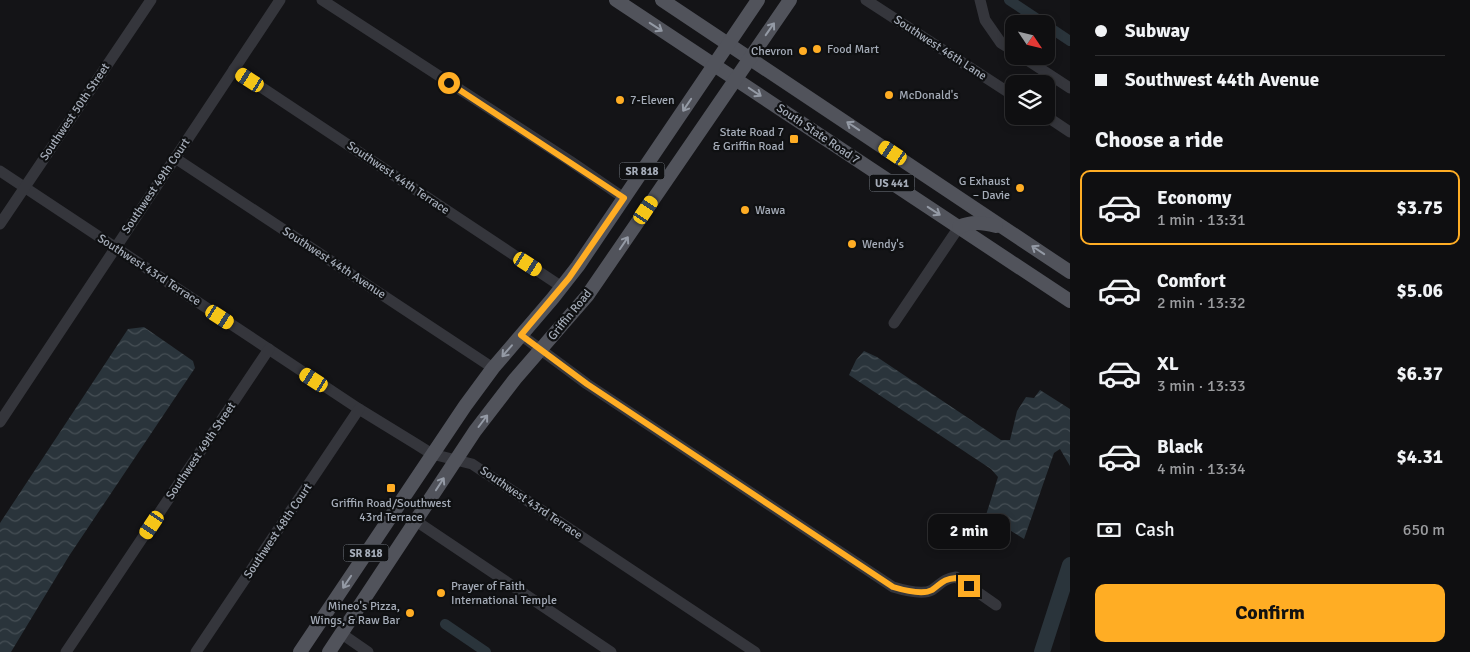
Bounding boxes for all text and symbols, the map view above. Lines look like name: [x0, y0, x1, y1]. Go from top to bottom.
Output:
street label: Southwest 46th Lane: [891, 12, 989, 84]
north arrow: [1005, 15, 1055, 65]
map controls: [1005, 15, 1055, 125]
text: Subway: [1125, 19, 1189, 43]
one-way arrow: [649, 22, 663, 32]
one-way arrow: [765, 22, 775, 36]
place label: Food Mart: [827, 42, 879, 57]
marker: Food Mart: [811, 43, 823, 55]
place label: Chevron: [751, 44, 793, 59]
marker: Chevron: [797, 45, 809, 57]
street label: Southwest 50th Street: [37, 60, 113, 164]
car: [233, 66, 266, 94]
text: Southwest 44th Avenue: [1125, 68, 1319, 92]
route start: [438, 72, 460, 94]
button: layers: [1005, 75, 1055, 125]
one-way arrow: [748, 87, 762, 97]
place label: McDonald's: [899, 88, 959, 103]
marker: McDonald's: [883, 89, 895, 101]
place label: 7-Eleven: [630, 93, 675, 108]
marker: 7-Eleven: [614, 94, 626, 106]
one-way arrow: [682, 98, 692, 112]
street label: South State Road 7: [774, 101, 862, 167]
one-way arrow: [846, 121, 860, 131]
place label: State Road 7 & Griffin Road: [713, 125, 784, 154]
text: Choose a ride: [1095, 126, 1223, 153]
marker: State Road 7 & Griffin Road: [788, 133, 800, 145]
street label: Southwest 49th Court: [119, 135, 193, 237]
street label: Southwest 44th Terrace: [344, 138, 452, 218]
car: [876, 138, 909, 168]
road number: SR 818: [620, 162, 664, 180]
road number: US 441: [870, 174, 914, 192]
place label: G Exhaust – Davie: [959, 174, 1010, 203]
marker: G Exhaust – Davie: [1014, 182, 1026, 194]
icon: car: [1097, 185, 1142, 230]
text: Economy: [1157, 186, 1231, 210]
car: [631, 193, 660, 227]
text: $3.75: [1397, 196, 1443, 220]
place label: Wawa: [755, 203, 785, 218]
marker: Wawa: [739, 204, 751, 216]
one-way arrow: [927, 206, 941, 216]
text: 1 min · 13:31: [1157, 210, 1246, 230]
street label: Southwest 44th Avenue: [279, 224, 389, 302]
street label: Southwest 43rd Terrace: [95, 231, 203, 309]
one-way arrow: [619, 236, 629, 250]
place label: Wendy's: [862, 237, 904, 252]
marker: Wendy's: [846, 238, 858, 250]
one-way arrow: [1032, 245, 1046, 255]
car: [511, 250, 544, 278]
icon: car: [1097, 268, 1142, 313]
text: Comfort: [1157, 269, 1226, 293]
text: $5.06: [1397, 279, 1443, 303]
street label: Griffin Road: [545, 287, 595, 343]
text: 2 min · 13:32: [1157, 293, 1246, 313]
car: [203, 303, 236, 331]
one-way arrow: [502, 345, 513, 358]
icon: car: [1097, 351, 1142, 396]
text: XL: [1157, 352, 1179, 376]
text: $6.37: [1397, 362, 1443, 386]
car: [297, 366, 330, 394]
text: 3 min · 13:33: [1157, 376, 1246, 396]
street label: Southwest 49th Street: [163, 399, 239, 503]
one-way arrow: [478, 414, 488, 428]
icon: car: [1097, 434, 1142, 479]
text: Black: [1157, 435, 1203, 459]
text: $4.31: [1397, 445, 1443, 469]
text: 4 min · 13:34: [1157, 459, 1246, 479]
street label: Southwest 43rd Terrace: [477, 463, 585, 543]
one-way arrow: [435, 478, 445, 492]
street label: Southwest 48th Court: [241, 480, 315, 582]
marker: Griffin Road/Southwest 43rd Terrace: [385, 482, 397, 494]
place label: Griffin Road/Southwest 43rd Terrace: [331, 496, 451, 525]
car: [137, 508, 166, 542]
callout: 2 min: [928, 514, 1010, 548]
icon: cash: [1095, 516, 1123, 544]
text: Cash: [1135, 518, 1175, 542]
text: 650 m: [1403, 520, 1445, 540]
text: 2 min: [950, 521, 988, 541]
road number: SR 818: [344, 544, 388, 562]
one-way arrow: [341, 575, 352, 589]
route end: [958, 575, 980, 597]
place label: Prayer of Faith International Temple: [451, 579, 557, 608]
button: Confirm: [1095, 584, 1445, 642]
marker: Prayer of Faith International Temple: [435, 587, 447, 599]
place label: Mineo's Pizza, Wings, & Raw Bar: [310, 599, 401, 628]
marker: Mineo's Pizza, Wings, & Raw Bar: [404, 607, 416, 619]

